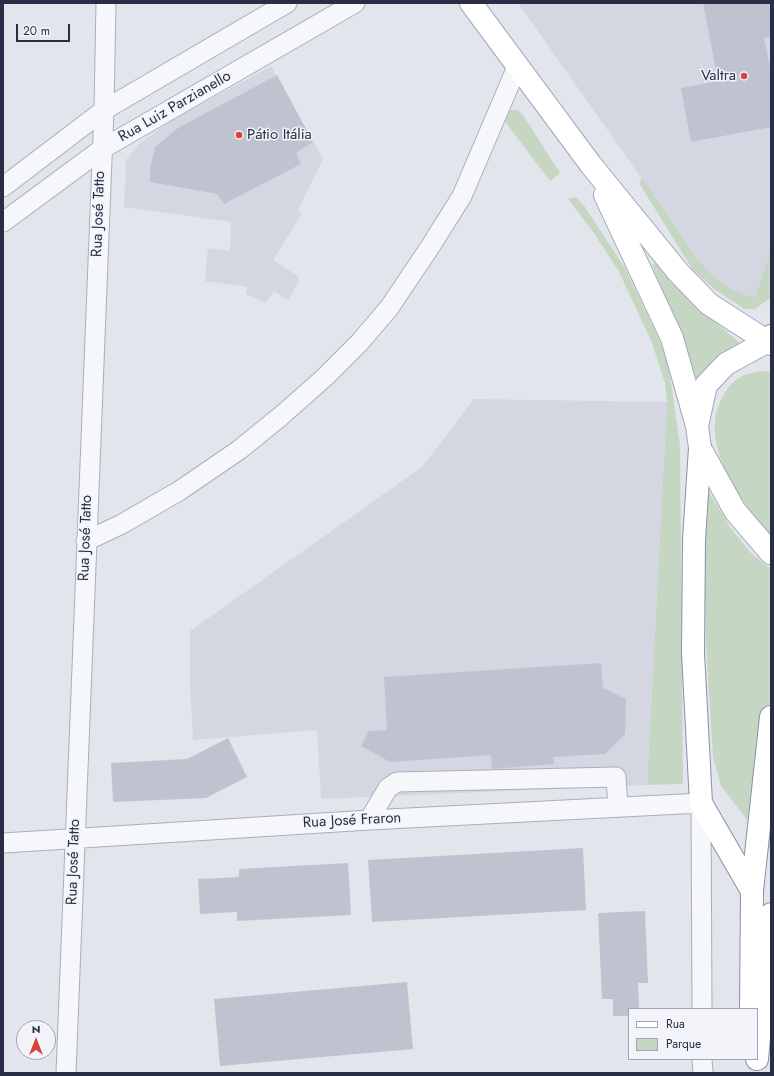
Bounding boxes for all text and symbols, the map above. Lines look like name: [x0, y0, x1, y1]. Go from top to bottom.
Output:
scale bar: [18, 16, 72, 42]
text: 20 m: [23, 22, 50, 40]
street label: Rua Luiz Parzianello: [116, 67, 234, 147]
place label: Valtra: [701, 67, 736, 85]
marker: Valtra: [739, 71, 749, 81]
place label: Pátio Itália: [247, 126, 312, 144]
marker: Pátio Itália: [234, 130, 244, 140]
street label: Rua José Tatto: [89, 171, 109, 257]
street label: Rua José Tatto: [76, 495, 96, 581]
street label: Rua José Fraron: [302, 809, 402, 833]
street label: Rua José Tatto: [64, 819, 84, 905]
legend: [628, 1008, 758, 1060]
text: Rua: [666, 1015, 685, 1033]
north arrow: [16, 1020, 56, 1060]
text: N: [32, 1021, 40, 1037]
text: Parque: [666, 1035, 701, 1053]

